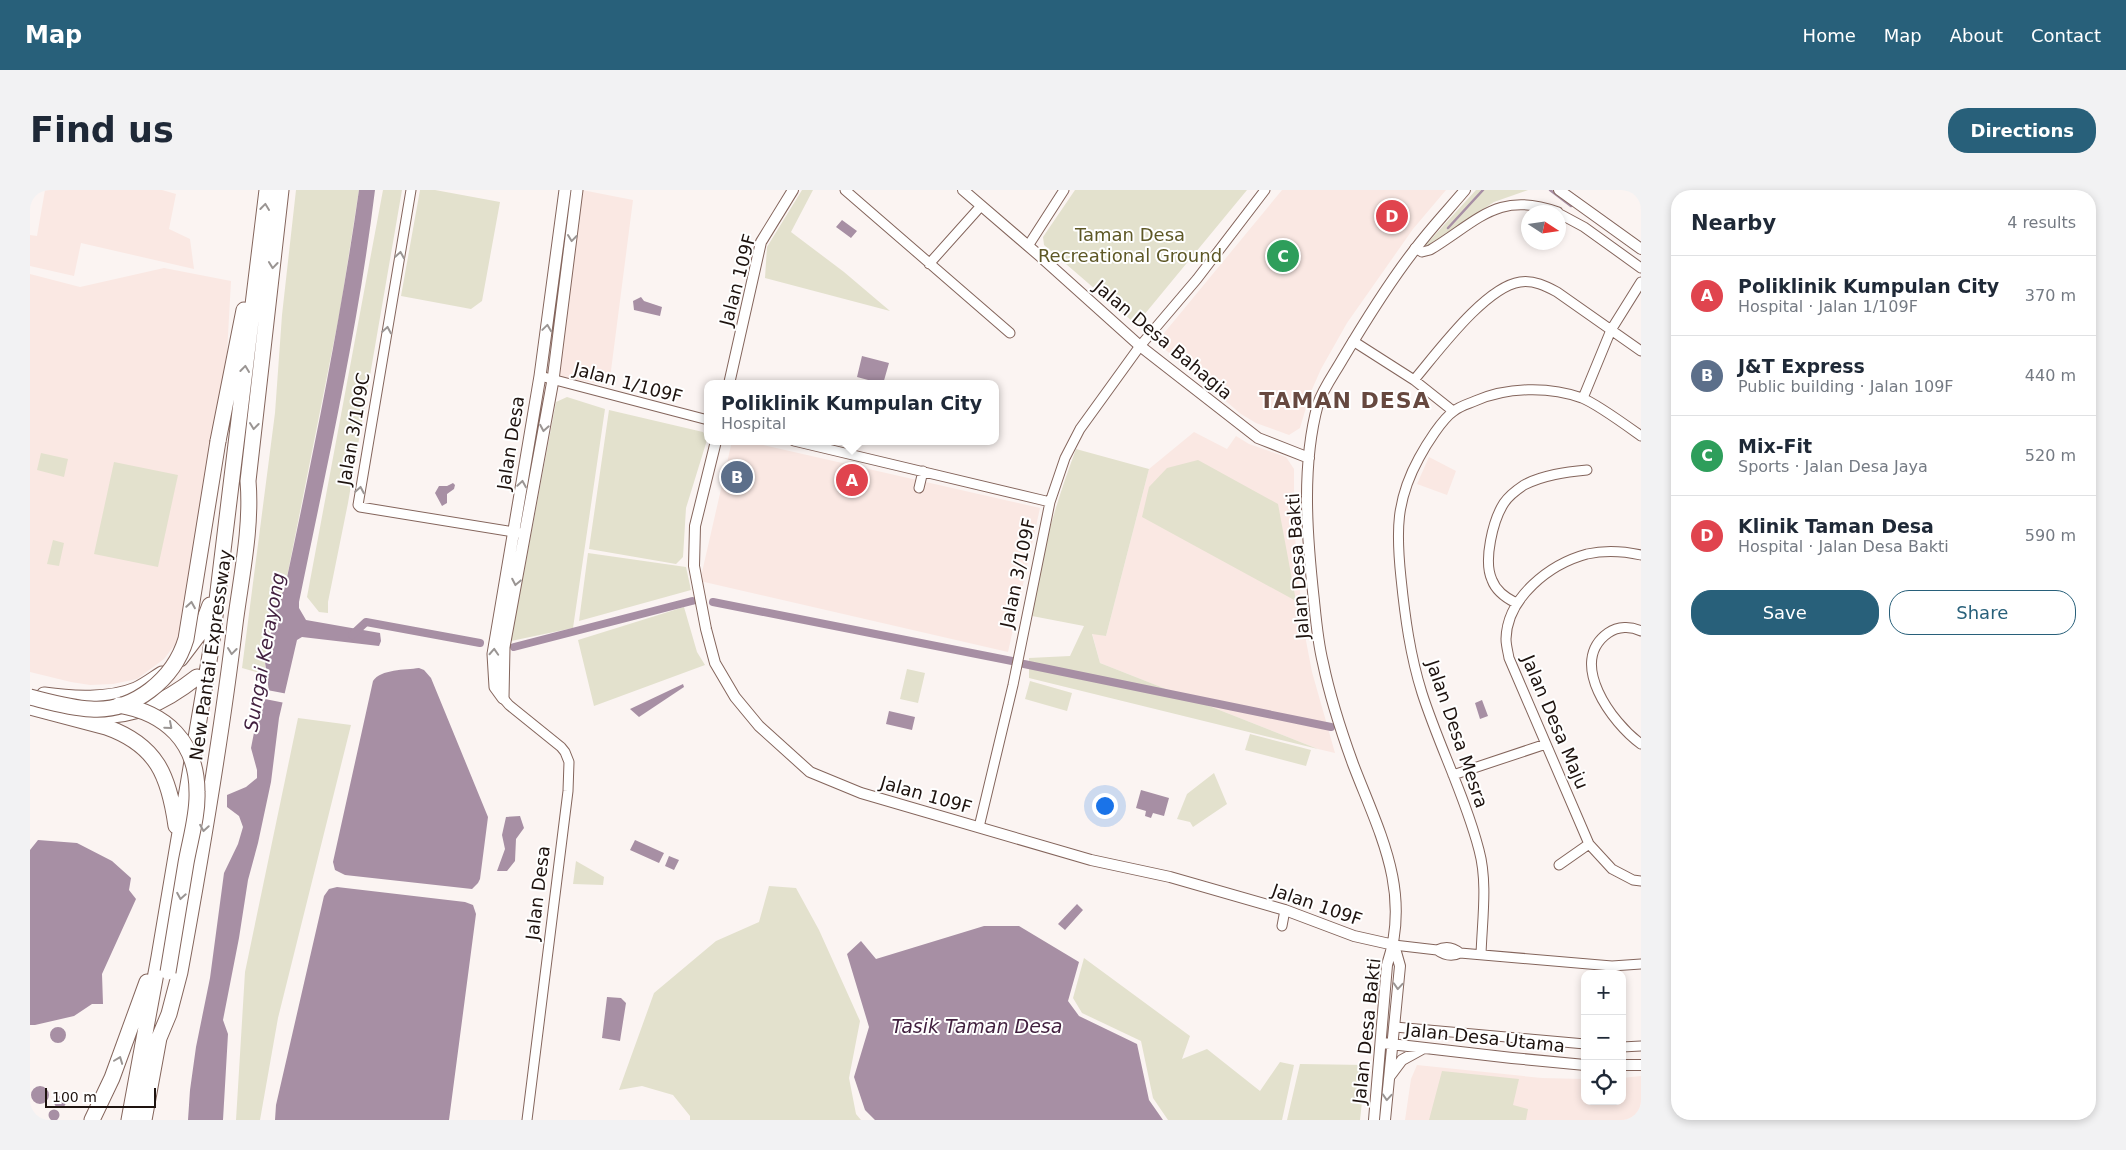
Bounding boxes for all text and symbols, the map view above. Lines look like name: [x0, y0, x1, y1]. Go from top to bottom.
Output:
text: Map: [25, 21, 82, 49]
text: Home: [1803, 25, 1856, 46]
text: Map: [1884, 25, 1922, 46]
text: About: [1950, 25, 2003, 46]
text: Contact: [2031, 25, 2101, 46]
button: Directions: [1948, 108, 2096, 153]
text: Find us: [30, 110, 174, 150]
pin: D: [1376, 197, 1408, 235]
one-way arrow: [259, 203, 270, 211]
north arrow: [1521, 205, 1566, 250]
text: Nearby: [1691, 211, 1776, 235]
text: 4 results: [2007, 213, 2076, 232]
park label: Taman Desa Recreational Ground: [1038, 224, 1222, 266]
street label: Jalan 109F: [715, 232, 760, 329]
one-way arrow: [567, 235, 578, 243]
pin: C: [1267, 237, 1299, 275]
one-way arrow: [394, 250, 405, 258]
one-way arrow: [268, 261, 279, 269]
street label: Jalan Desa Bahagia: [1089, 275, 1237, 404]
text: Poliklinik Kumpulan City: [1738, 275, 1999, 297]
text: A: [1701, 286, 1713, 305]
text: 370 m: [2025, 286, 2076, 305]
text: Hospital · Jalan 1/109F: [1738, 297, 1918, 316]
one-way arrow: [541, 324, 551, 332]
one-way arrow: [382, 326, 392, 334]
text: J&T Express: [1738, 355, 1865, 377]
street label: Jalan 1/109F: [570, 358, 685, 407]
one-way arrow: [239, 365, 250, 373]
text: B: [1701, 366, 1713, 385]
text: 440 m: [2025, 366, 2076, 385]
street label: Jalan 3/109C: [333, 371, 374, 488]
text: Public building · Jalan 109F: [1738, 377, 1954, 396]
popup: [704, 380, 999, 445]
district label: TAMAN DESA: [1259, 388, 1431, 413]
text: Poliklinik Kumpulan City: [721, 392, 982, 414]
street label: Jalan Desa: [493, 394, 528, 492]
text: Hospital: [721, 414, 786, 433]
one-way arrow: [249, 423, 260, 431]
one-way arrow: [540, 423, 550, 432]
text: Mix-Fit: [1738, 435, 1812, 457]
text: C: [1701, 446, 1713, 465]
text: 520 m: [2025, 446, 2076, 465]
text: Sports · Jalan Desa Jaya: [1738, 457, 1928, 476]
pin: B: [721, 458, 753, 496]
pin: A: [836, 461, 868, 499]
one-way arrow: [517, 479, 527, 488]
one-way arrow: [355, 486, 365, 494]
street label: Jalan Desa Bakti: [1282, 492, 1313, 641]
text: Klinik Taman Desa: [1738, 515, 1934, 537]
street label: Jalan 3/109F: [995, 516, 1039, 631]
text: D: [1700, 526, 1714, 545]
text: 590 m: [2025, 526, 2076, 545]
text: Hospital · Jalan Desa Bakti: [1738, 537, 1949, 556]
street label: New Pantai Expressway: [185, 548, 236, 762]
water label: Sungai Kerayong: [239, 571, 289, 733]
one-way arrow: [512, 577, 522, 586]
button: Save: [1691, 590, 1879, 635]
button: Share: [1889, 590, 2076, 635]
one-way arrow: [186, 600, 196, 609]
one-way arrow: [227, 647, 238, 655]
one-way arrow: [488, 648, 499, 656]
street label: Jalan Desa Maju: [1517, 651, 1593, 792]
street label: Jalan Desa Mesra: [1422, 656, 1493, 811]
one-way arrow: [163, 720, 172, 729]
street label: Jalan 109F: [877, 771, 974, 818]
your location: [1092, 793, 1118, 819]
one-way arrow: [199, 825, 210, 833]
street label: Jalan Desa: [521, 845, 554, 942]
street label: Jalan 109F: [1268, 879, 1365, 930]
one-way arrow: [176, 891, 186, 900]
street label: Jalan Desa Bakti: [1348, 957, 1385, 1106]
map controls: [1581, 970, 1626, 1105]
button: +: [1581, 970, 1626, 1015]
one-way arrow: [1393, 982, 1404, 990]
water label: Tasik Taman Desa: [892, 1015, 1062, 1037]
button: −: [1581, 1015, 1626, 1060]
street label: Jalan Desa Utama: [1403, 1019, 1566, 1056]
one-way arrow: [113, 1056, 123, 1064]
button: locate: [1581, 1060, 1626, 1105]
scale bar: [45, 1085, 156, 1108]
text: 100 m: [52, 1089, 97, 1105]
one-way arrow: [1382, 1094, 1393, 1102]

